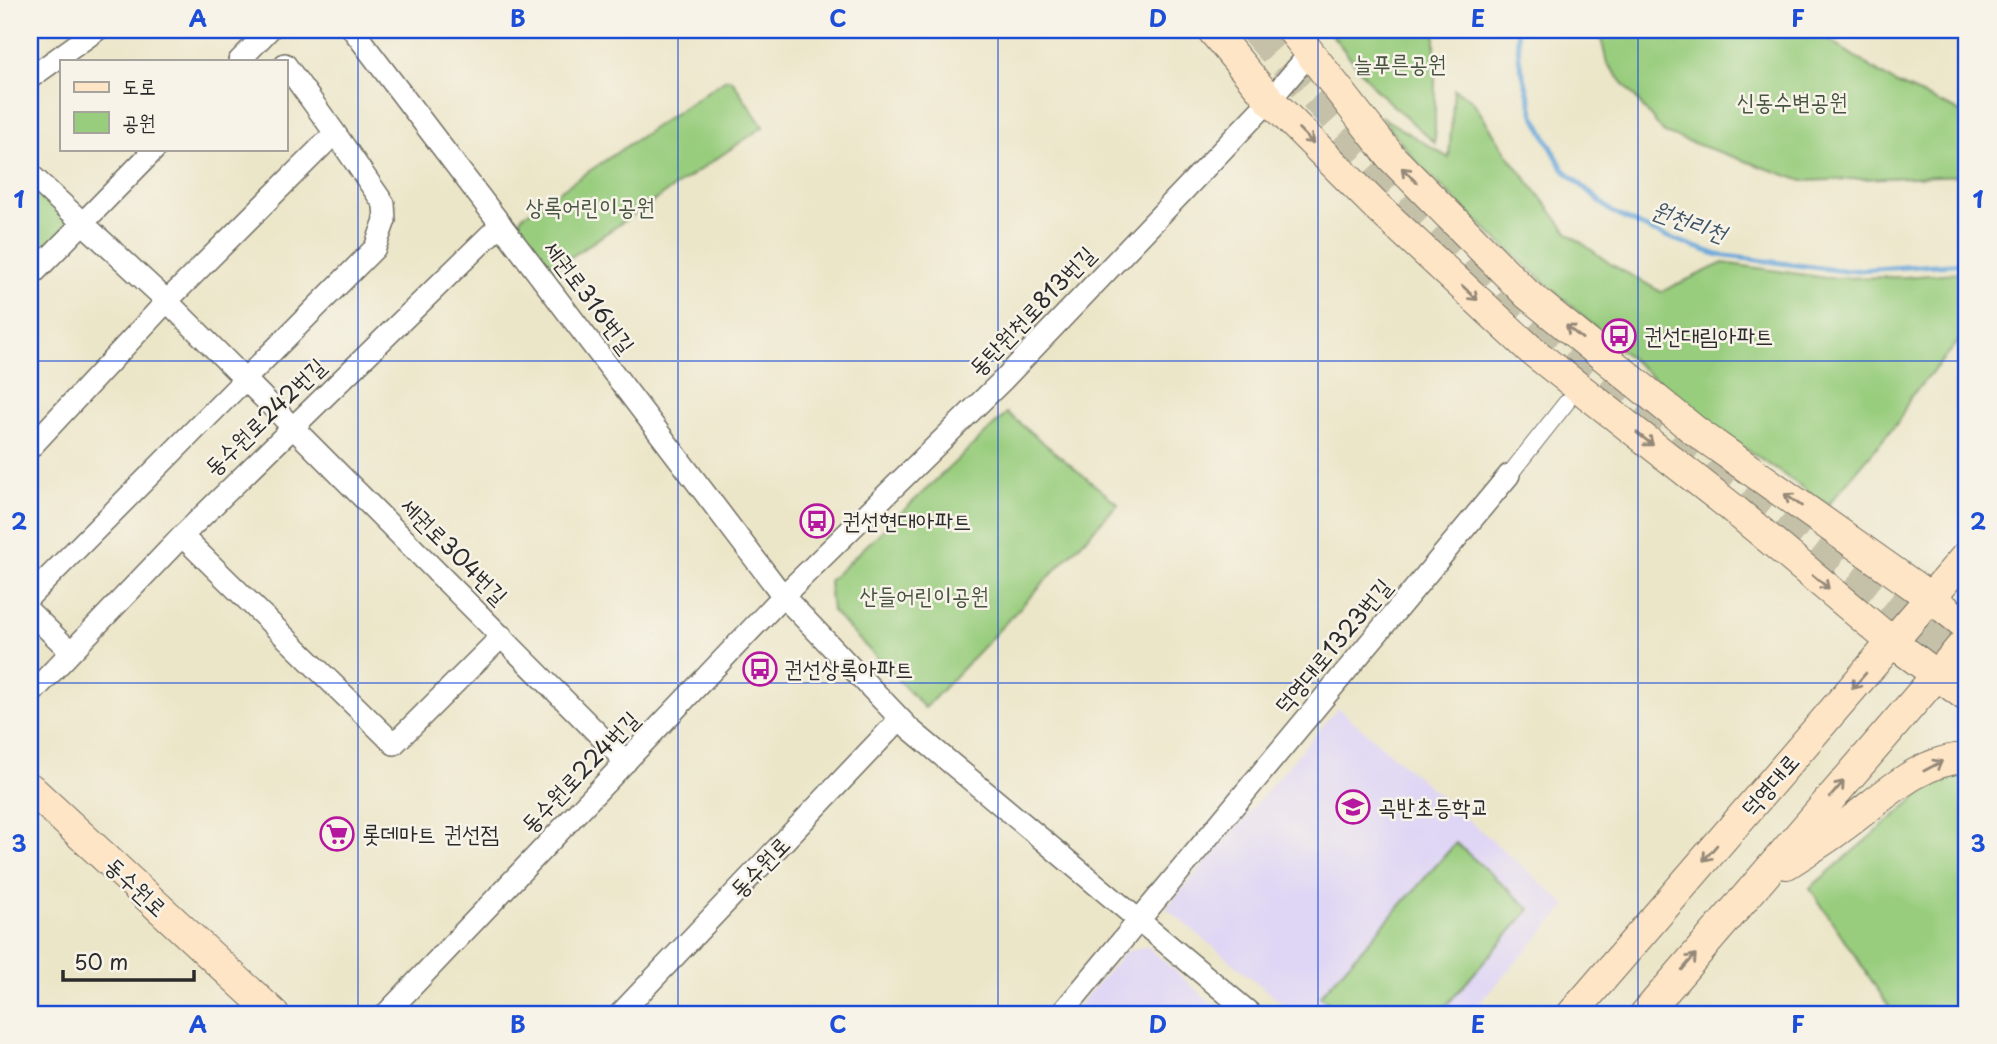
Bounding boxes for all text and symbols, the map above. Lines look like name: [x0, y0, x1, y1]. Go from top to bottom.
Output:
text: A: [189, 0, 207, 35]
text: B: [510, 0, 526, 35]
text: C: [829, 0, 847, 35]
text: D: [1149, 0, 1167, 35]
text: E: [1471, 0, 1485, 35]
text: F: [1791, 0, 1805, 35]
park label: 늘푸른공원: [1354, 45, 1446, 80]
legend: [60, 60, 287, 150]
text: 도로: [122, 69, 156, 101]
park label: 신동수변공원: [1736, 83, 1848, 118]
text: 공원: [122, 105, 156, 137]
one-way arrow: [1297, 127, 1314, 144]
one-way arrow: [1401, 167, 1418, 184]
text: 1: [14, 181, 25, 216]
text: 1: [1973, 181, 1984, 216]
park label: 상록어린이공원: [525, 188, 655, 223]
water label: 원천리천: [1647, 190, 1735, 251]
street label: 세권로316번길: [536, 232, 645, 360]
street label: 동탄원천로813번길: [960, 237, 1102, 383]
one-way arrow: [1461, 285, 1479, 301]
bus stop icon: 권선대림아파트: [1600, 317, 1638, 355]
place label: 권선대림아파트: [1644, 317, 1774, 352]
one-way arrow: [1565, 324, 1583, 340]
street label: 동수원로242번길: [195, 349, 333, 483]
one-way arrow: [1635, 431, 1653, 446]
street label: 세권로304번길: [393, 488, 517, 612]
one-way arrow: [1784, 493, 1803, 507]
bus stop icon: 권선현대아파트: [798, 502, 836, 540]
place label: 권선현대아파트: [842, 502, 972, 537]
text: 2: [11, 503, 27, 538]
text: 2: [1970, 503, 1986, 538]
street label: 덕영대로1323번길: [1265, 570, 1399, 720]
one-way arrow: [1812, 574, 1830, 590]
park label: 산들어린이공원: [859, 577, 989, 612]
bus stop icon: 권선상록아파트: [741, 650, 779, 688]
place label: 권선상록아파트: [784, 650, 914, 685]
one-way arrow: [1851, 672, 1867, 690]
street label: 동수원로224번길: [511, 702, 646, 840]
street label: 덕영대로: [1731, 745, 1806, 823]
one-way arrow: [1922, 759, 1943, 773]
one-way arrow: [1829, 781, 1845, 799]
school or university icon: 곡반초등학교: [1334, 788, 1372, 826]
place label: 곡반초등학교: [1378, 788, 1489, 823]
supermarket icon: 롯데마트 권선점: [318, 815, 356, 853]
place label: 롯데마트 권선점: [362, 815, 499, 850]
text: 3: [11, 825, 27, 860]
text: 3: [1970, 825, 1986, 860]
street label: 동수원로: [721, 827, 797, 905]
one-way arrow: [1702, 844, 1718, 862]
street label: 동수원로: [98, 848, 176, 924]
scale bar: [63, 939, 194, 983]
text: 50 m: [74, 945, 128, 977]
one-way arrow: [1681, 954, 1697, 972]
text: A: [189, 1006, 207, 1041]
text: B: [510, 1006, 526, 1041]
text: C: [829, 1006, 847, 1041]
text: D: [1149, 1006, 1167, 1041]
text: E: [1471, 1006, 1485, 1041]
text: F: [1791, 1006, 1805, 1041]

